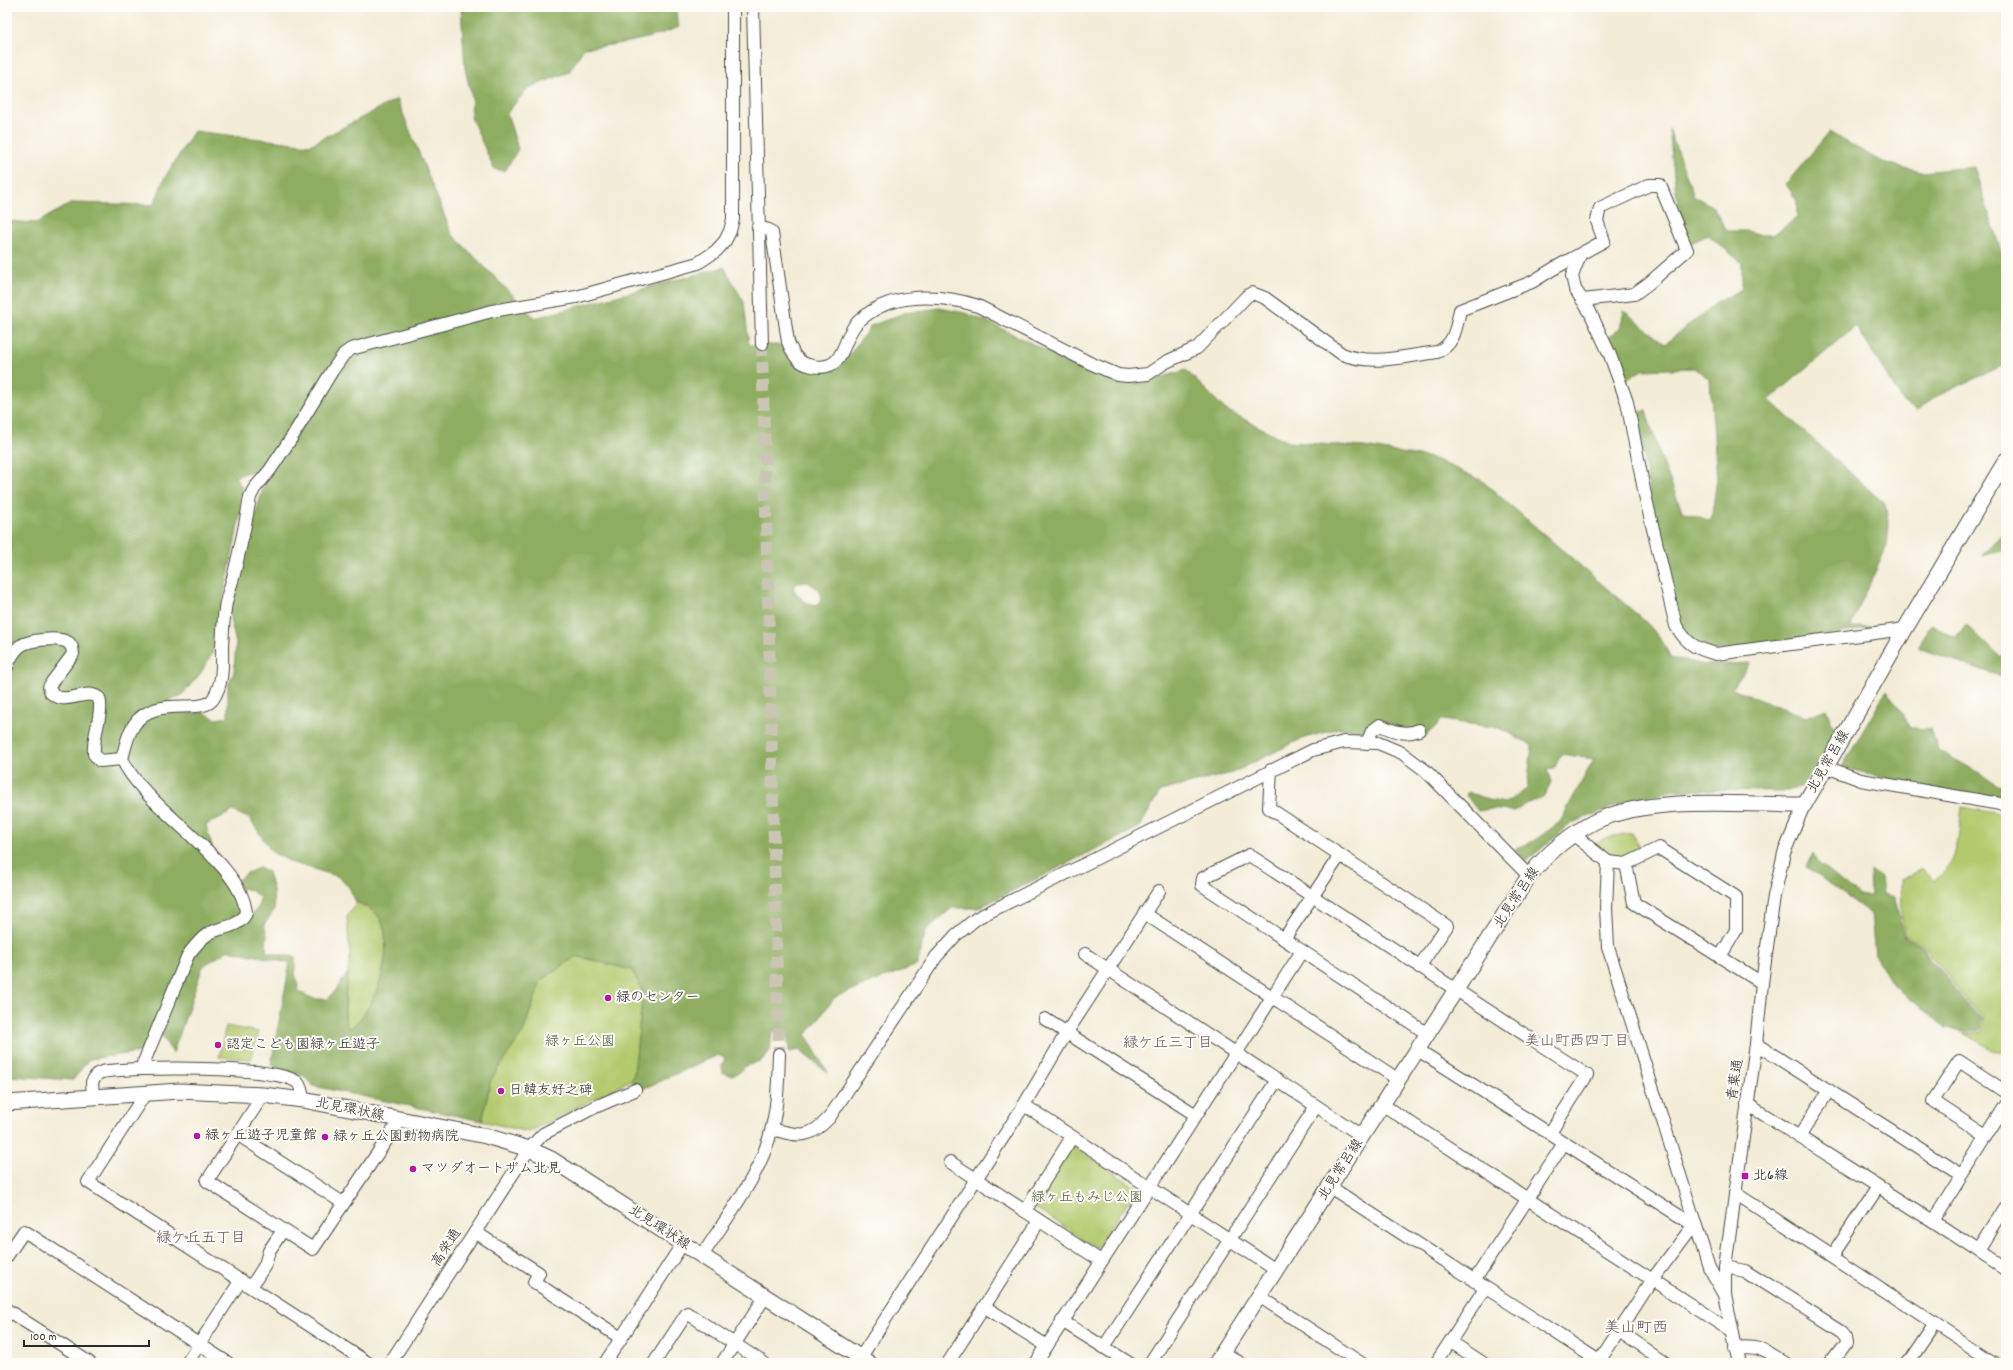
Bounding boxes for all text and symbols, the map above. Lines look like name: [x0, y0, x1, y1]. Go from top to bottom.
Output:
street label: 北見常呂線: [1803, 727, 1855, 797]
street label: 北見常呂線: [1489, 863, 1545, 933]
place label: 緑のセンター: [616, 988, 699, 1008]
marker: 緑のセンター: [603, 993, 613, 1003]
district label: 美山町西四丁目: [1524, 1031, 1630, 1053]
park label: 緑ヶ丘公園: [545, 1032, 615, 1052]
district label: 緑ケ丘三丁目: [1123, 1033, 1213, 1055]
place label: 認定こども園緑ヶ丘遊子: [226, 1035, 380, 1055]
marker: 認定こども園緑ヶ丘遊子: [213, 1040, 223, 1050]
street label: 青葉通: [1723, 1058, 1749, 1102]
place label: 日韓友好之碑: [509, 1081, 593, 1101]
marker: 日韓友好之碑: [496, 1086, 506, 1096]
street label: 北見環状線: [314, 1094, 386, 1126]
place label: 緑ヶ丘遊子児童館: [205, 1126, 317, 1146]
place label: 緑ヶ丘公園動物病院: [333, 1127, 459, 1147]
marker: 緑ヶ丘遊子児童館: [192, 1131, 202, 1141]
marker: 緑ヶ丘公園動物病院: [320, 1132, 330, 1142]
street label: 北見常呂線: [1314, 1135, 1368, 1205]
place label: マツダオートザム北見: [421, 1159, 561, 1179]
marker: マツダオートザム北見: [408, 1164, 418, 1174]
place label: 北6線: [1753, 1166, 1788, 1186]
marker: 北6線: [1740, 1171, 1750, 1181]
park label: 緑ヶ丘もみじ公園: [1031, 1188, 1143, 1208]
street label: 北見環状線: [624, 1201, 694, 1255]
street label: 高栄通: [427, 1225, 467, 1271]
district label: 緑ケ丘五丁目: [156, 1228, 246, 1250]
district label: 美山町西: [1604, 1317, 1668, 1340]
scale bar: [24, 1322, 149, 1348]
text: 100 m: [30, 1329, 57, 1346]

